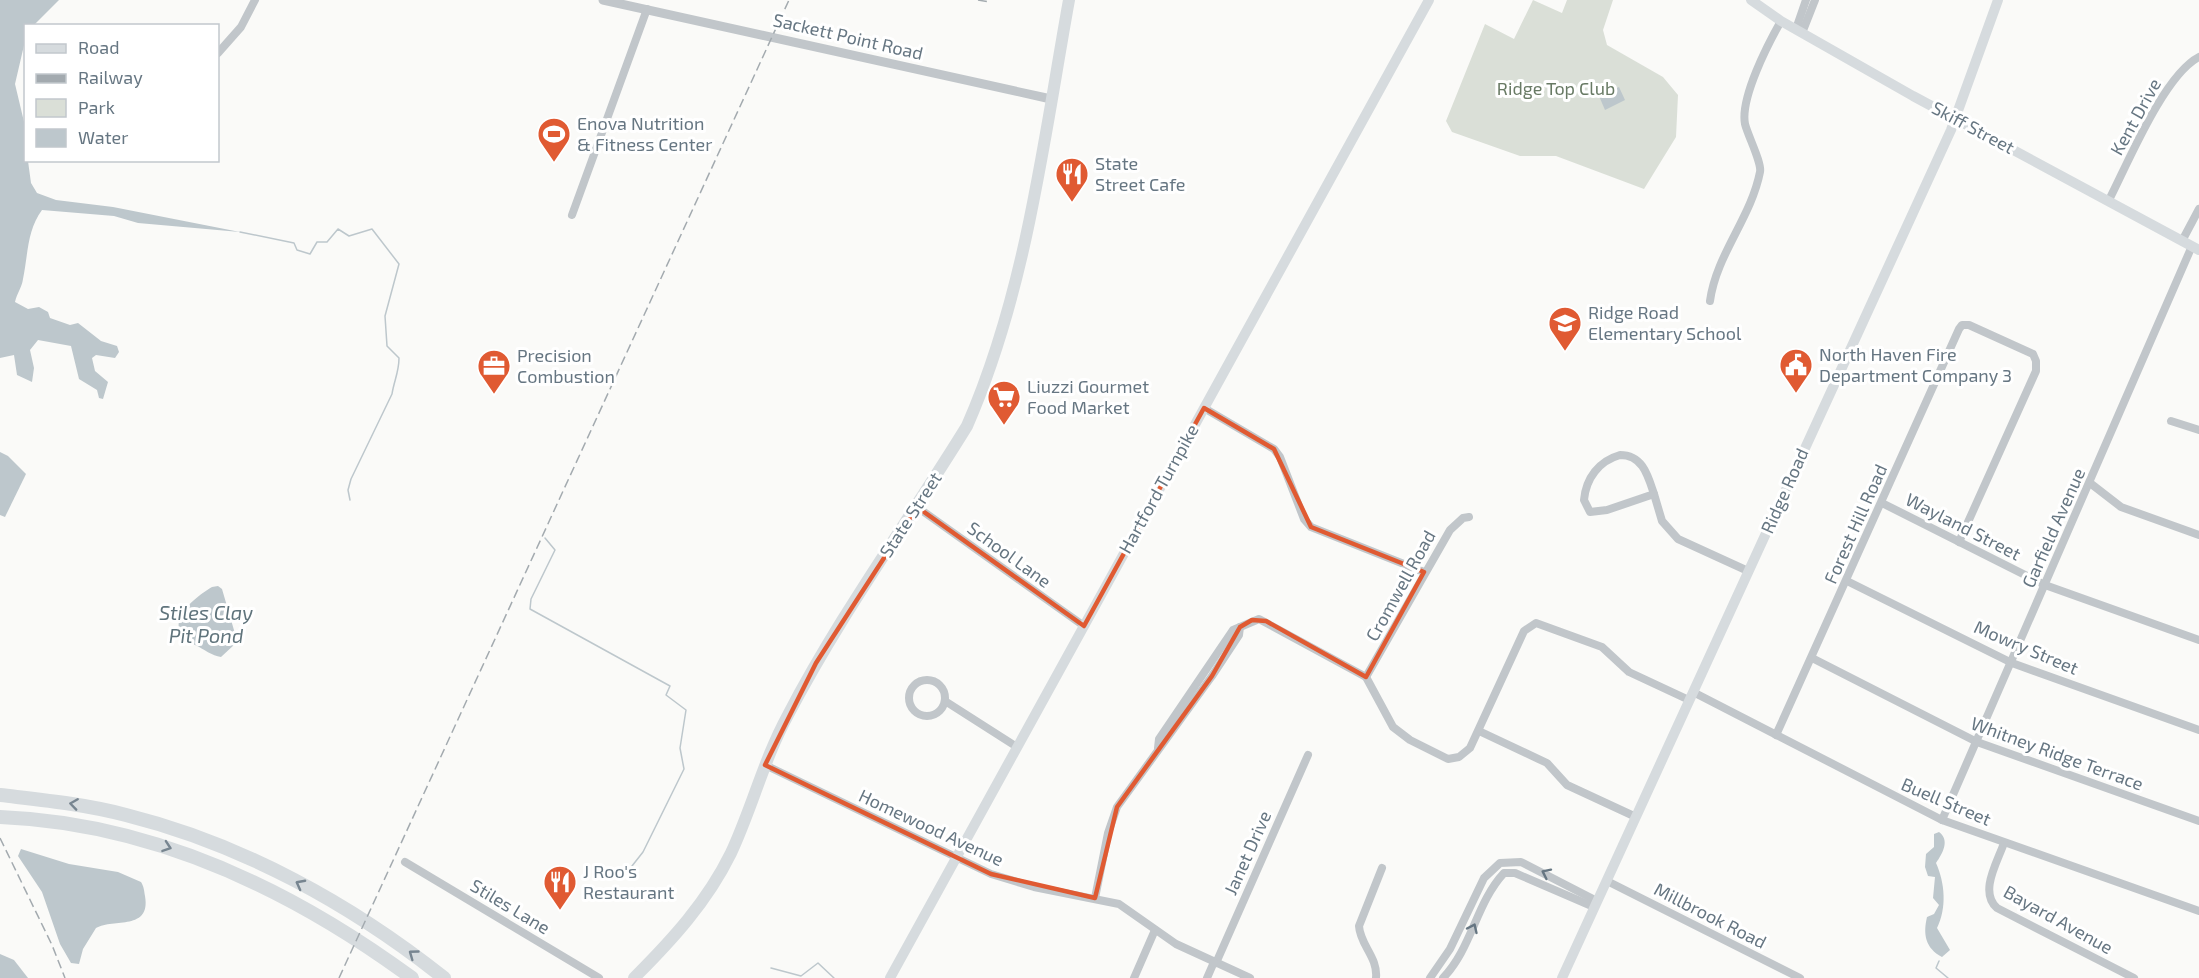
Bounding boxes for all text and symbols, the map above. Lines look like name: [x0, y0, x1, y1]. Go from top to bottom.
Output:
street label: Sackett Point Road: [771, 8, 925, 64]
legend: [24, 24, 219, 162]
text: Road: [78, 36, 119, 58]
text: Railway: [78, 66, 143, 88]
street label: Kent Drive: [2105, 74, 2165, 159]
park label: Ridge Top Club: [1497, 77, 1615, 99]
text: Park: [78, 96, 115, 118]
street label: Skiff Street: [1928, 96, 2019, 158]
place label: Enova Nutrition & Fitness Center: [577, 112, 713, 155]
sports icon: Enova Nutrition & Fitness Center: [536, 116, 572, 163]
text: Water: [78, 126, 128, 148]
place label: State Street Cafe: [1095, 152, 1186, 195]
restaurant icon: State Street Cafe: [1054, 156, 1090, 203]
place label: Ridge Road Elementary School: [1588, 301, 1742, 344]
school or university icon: Ridge Road Elementary School: [1547, 305, 1583, 352]
place label: North Haven Fire Department Company 3: [1819, 343, 2012, 386]
place label: Precision Combustion: [517, 344, 615, 387]
public building icon: North Haven Fire Department Company 3: [1778, 347, 1814, 394]
office icon: Precision Combustion: [476, 348, 512, 395]
place label: Liuzzi Gourmet Food Market: [1027, 375, 1149, 418]
supermarket icon: Liuzzi Gourmet Food Market: [986, 379, 1022, 426]
street label: Hartford Turnpike: [1114, 420, 1203, 557]
street label: Ridge Road: [1756, 445, 1813, 537]
street label: Forest Hill Road: [1819, 460, 1891, 587]
street label: Garfield Avenue: [2017, 464, 2089, 591]
street label: State Street: [874, 468, 946, 561]
street label: Wayland Street: [1902, 488, 2025, 565]
street label: School Lane: [963, 516, 1056, 592]
street label: Cromwell Road: [1361, 526, 1440, 645]
water label: Stiles Clay Pit Pond: [159, 600, 253, 647]
street label: Mowry Street: [1971, 615, 2082, 679]
street label: Whitney Ridge Terrace: [1968, 712, 2147, 795]
street label: Buell Street: [1898, 772, 1995, 830]
street label: Homewood Avenue: [856, 784, 1007, 870]
one-way arrow: [70, 799, 79, 811]
street label: Janet Drive: [1219, 807, 1275, 898]
one-way arrow: [161, 839, 172, 852]
place label: J Roo's Restaurant: [583, 860, 674, 903]
restaurant icon: J Roo's Restaurant: [542, 864, 578, 911]
one-way arrow: [1541, 869, 1552, 881]
street label: Stiles Lane: [467, 874, 554, 938]
street label: Millbrook Road: [1651, 877, 1770, 953]
one-way arrow: [295, 879, 306, 891]
street label: Bayard Avenue: [2000, 880, 2117, 958]
one-way arrow: [1465, 924, 1477, 935]
one-way arrow: [408, 950, 419, 961]

